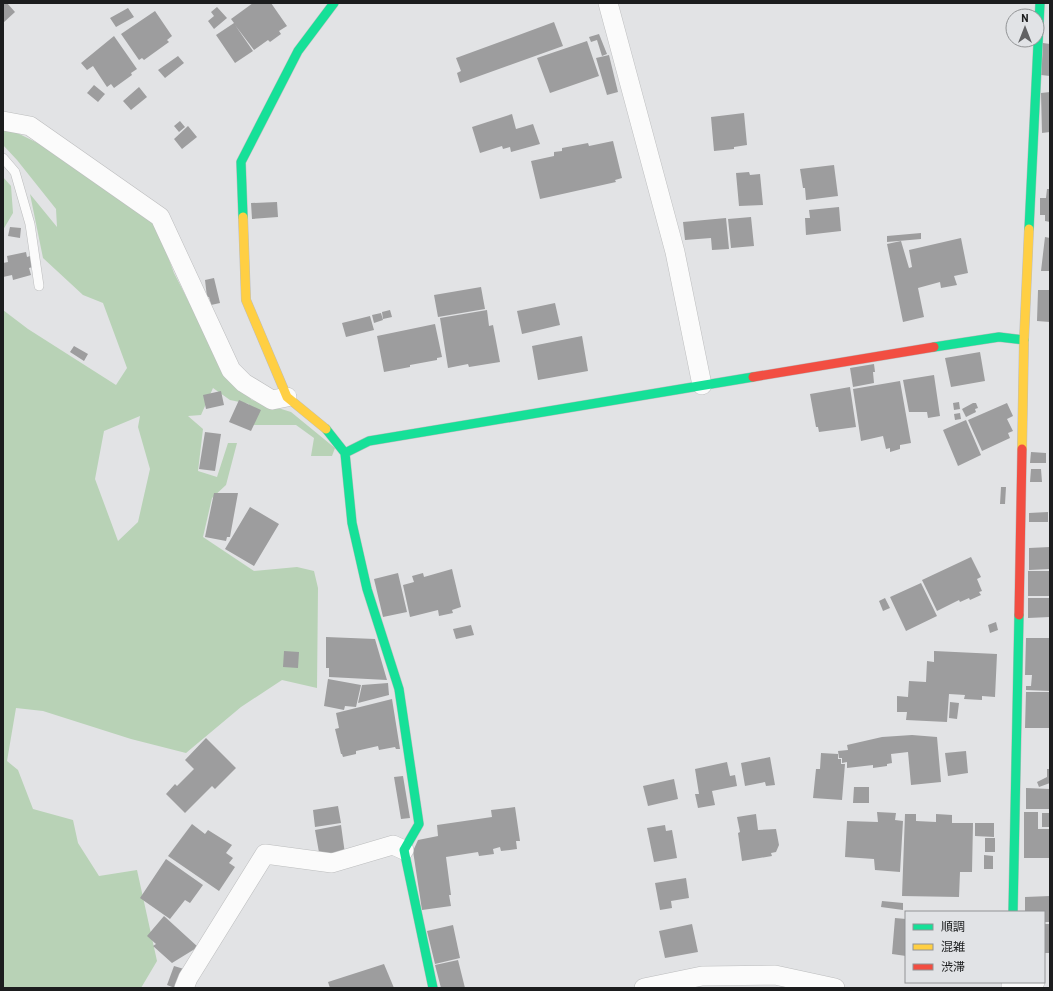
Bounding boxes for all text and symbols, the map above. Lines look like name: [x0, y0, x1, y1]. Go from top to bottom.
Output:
north arrow: [1005, 8, 1045, 48]
text: N: [1021, 11, 1029, 24]
legend: [905, 911, 1045, 983]
text: 順調: [941, 919, 965, 933]
text: 混雑: [941, 939, 965, 953]
text: 渋滞: [941, 959, 965, 973]

